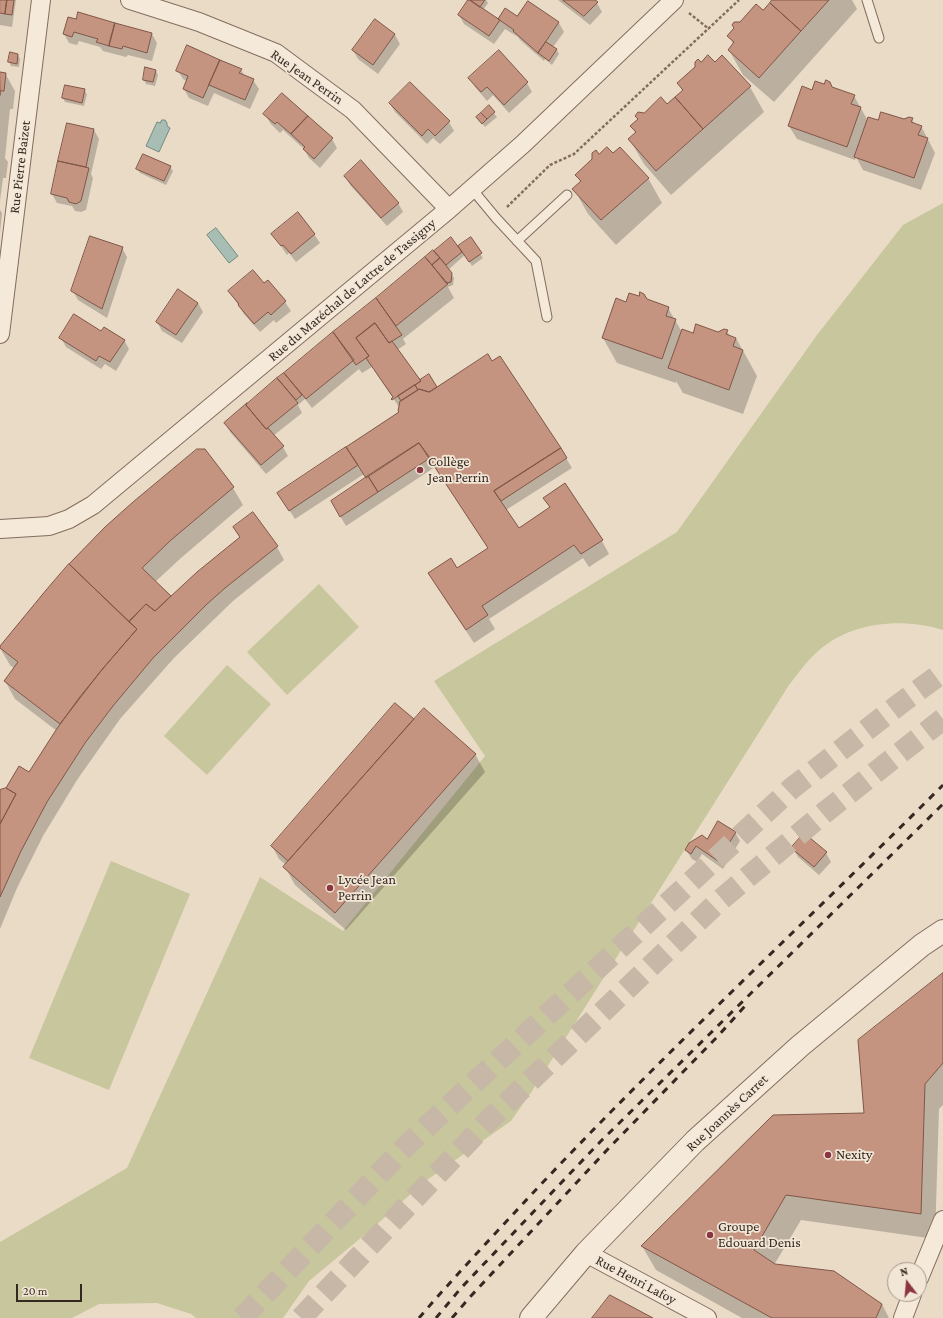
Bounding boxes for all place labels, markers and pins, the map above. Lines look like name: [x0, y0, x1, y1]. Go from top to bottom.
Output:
place label: Collège Jean Perrin: [428, 454, 489, 486]
marker: Collège Jean Perrin: [415, 465, 425, 475]
place label: Lycée Jean Perrin: [338, 872, 396, 904]
marker: Lycée Jean Perrin: [325, 883, 335, 893]
place label: Nexity: [836, 1147, 872, 1163]
marker: Nexity: [823, 1150, 833, 1160]
place label: Groupe Edouard Denis: [718, 1219, 801, 1252]
marker: Groupe Edouard Denis: [705, 1230, 715, 1240]

